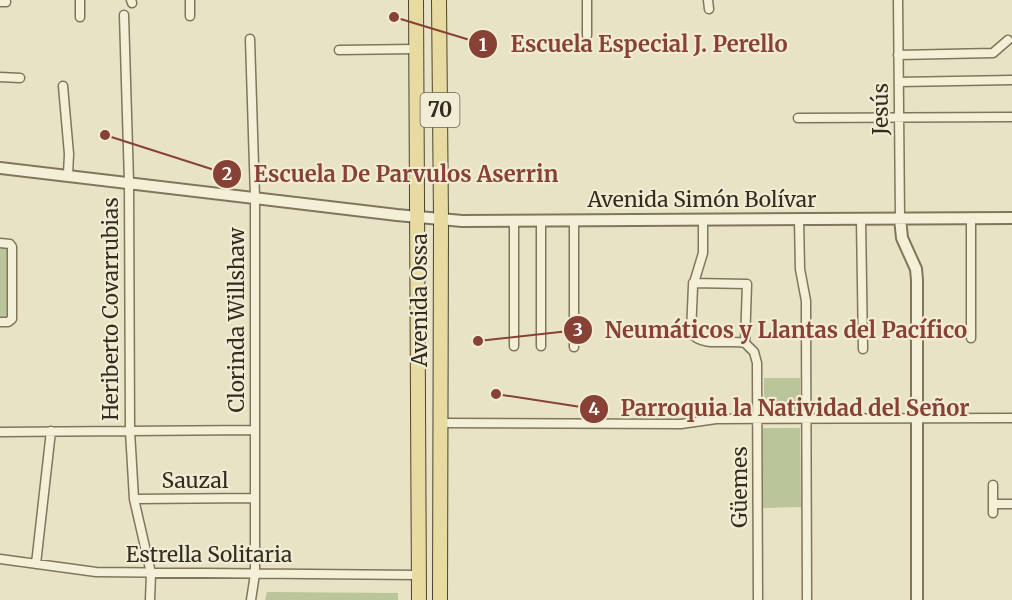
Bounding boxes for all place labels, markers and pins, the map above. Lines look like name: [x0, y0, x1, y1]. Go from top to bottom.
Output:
callout: Escuela Especial J. Perello: [468, 24, 799, 64]
callout: Escuela De Parvulos Aserrin: [212, 154, 571, 194]
callout: Neumáticos y Llantas del Pacífico: [563, 310, 979, 350]
callout: Parroquia la Natividad del Señor: [579, 389, 982, 429]

